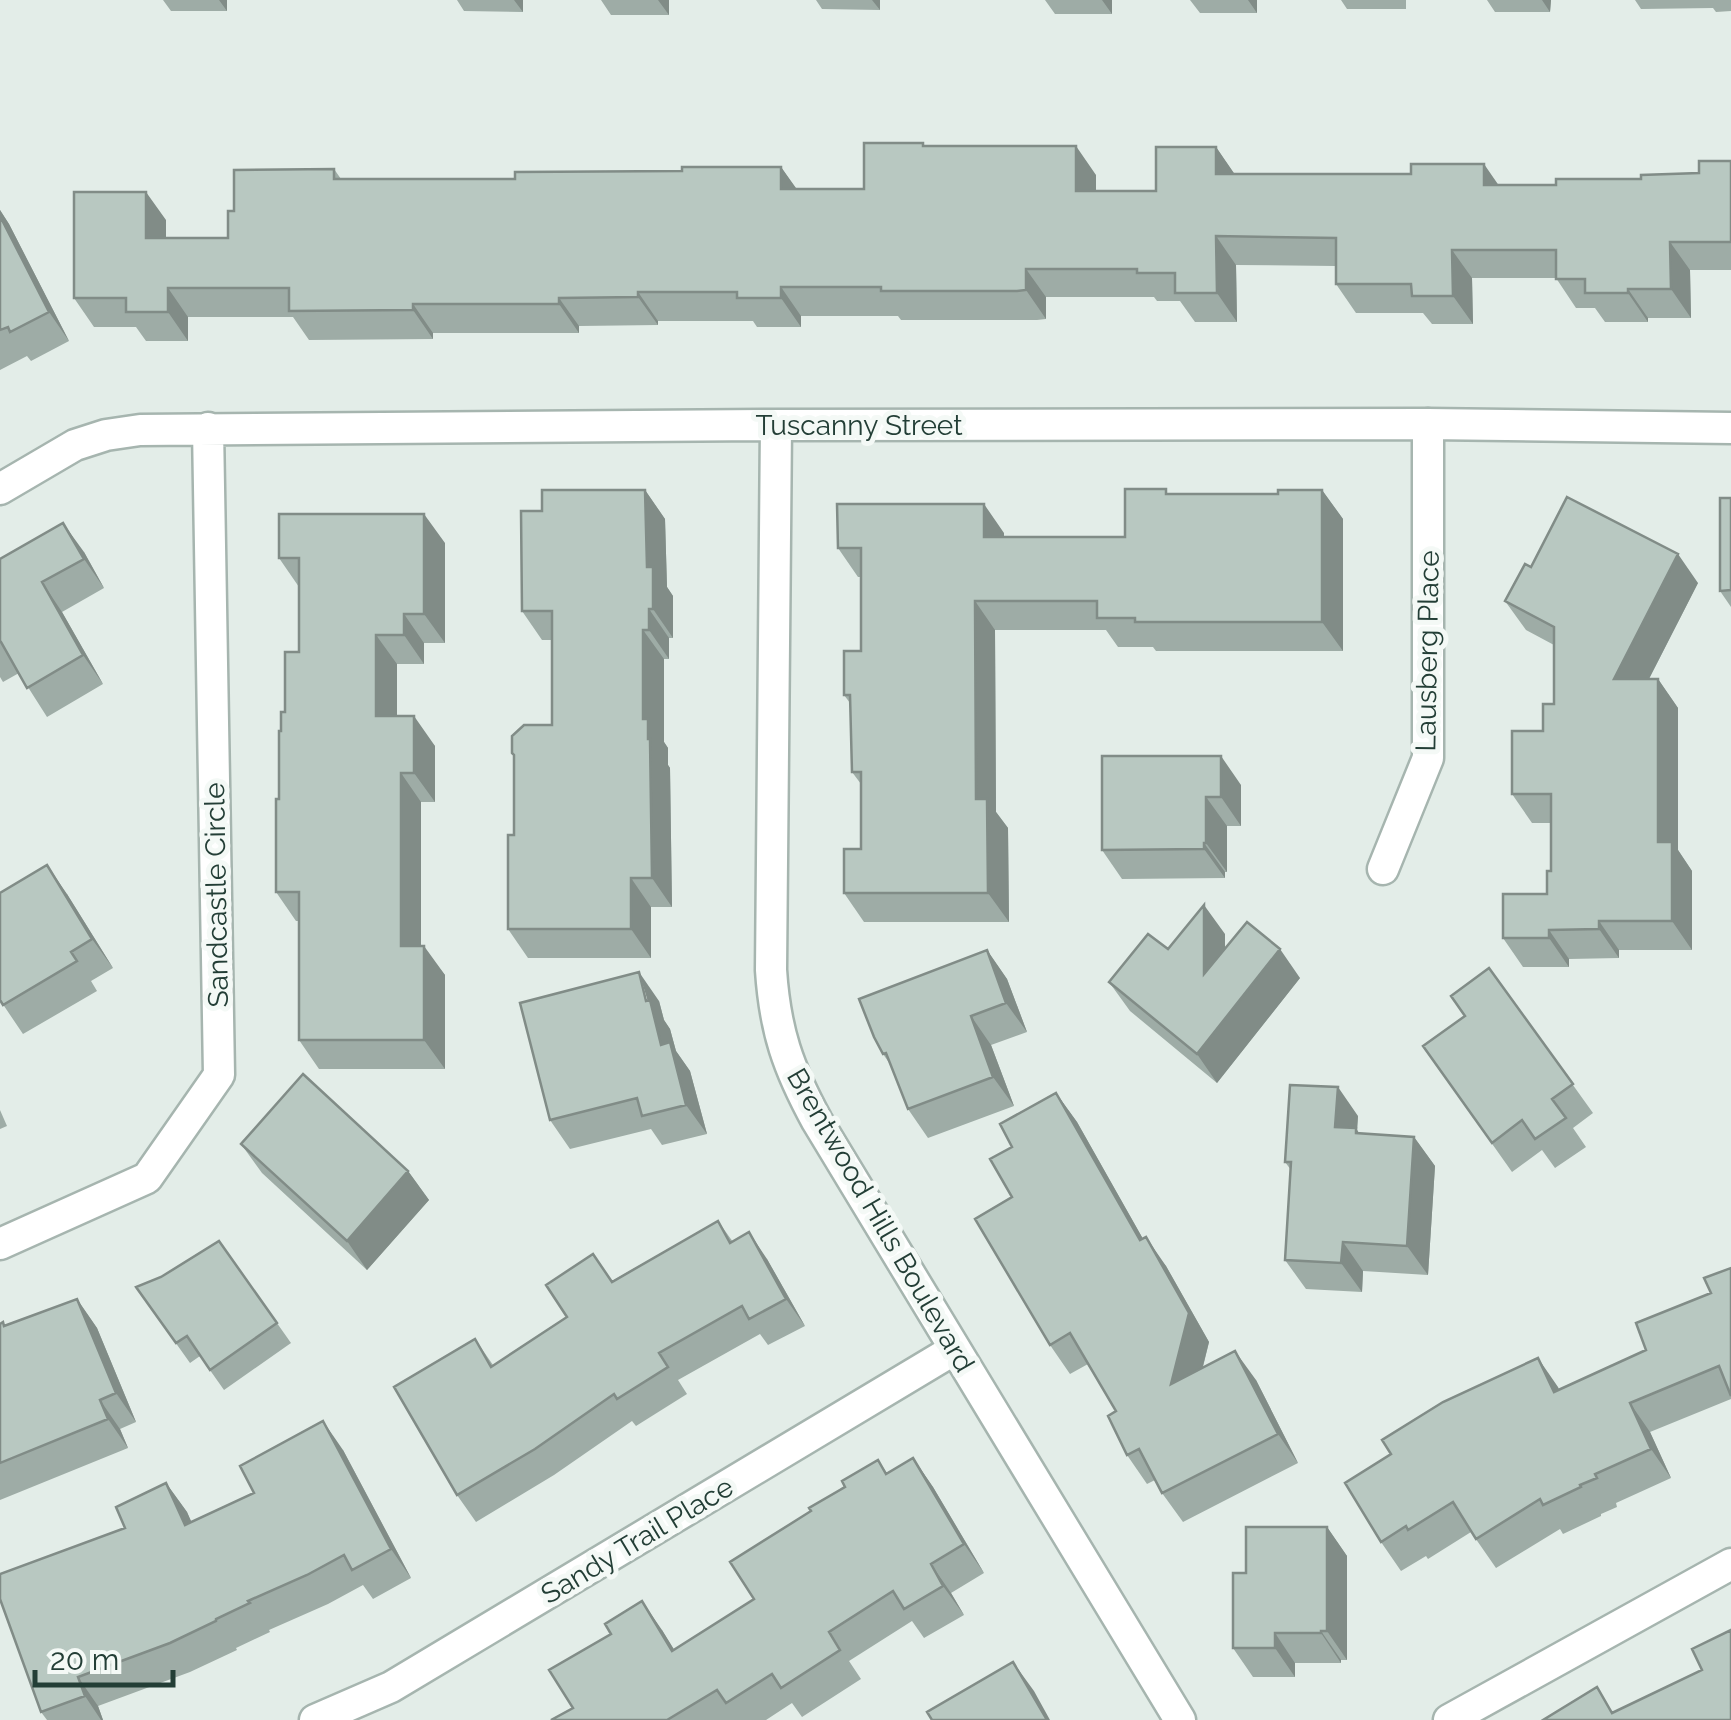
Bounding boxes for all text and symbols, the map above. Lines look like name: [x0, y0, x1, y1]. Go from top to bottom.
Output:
street label: Tuscanny Street: [755, 409, 963, 442]
street label: Lausberg Place: [1409, 550, 1446, 752]
street label: Sandcastle Circle: [198, 782, 235, 1008]
street label: Brentwood Hills Boulevard: [780, 1063, 981, 1378]
street label: Sandy Trail Place: [535, 1470, 739, 1611]
scale bar: [35, 1625, 172, 1687]
text: 20 m: [50, 1642, 119, 1677]

